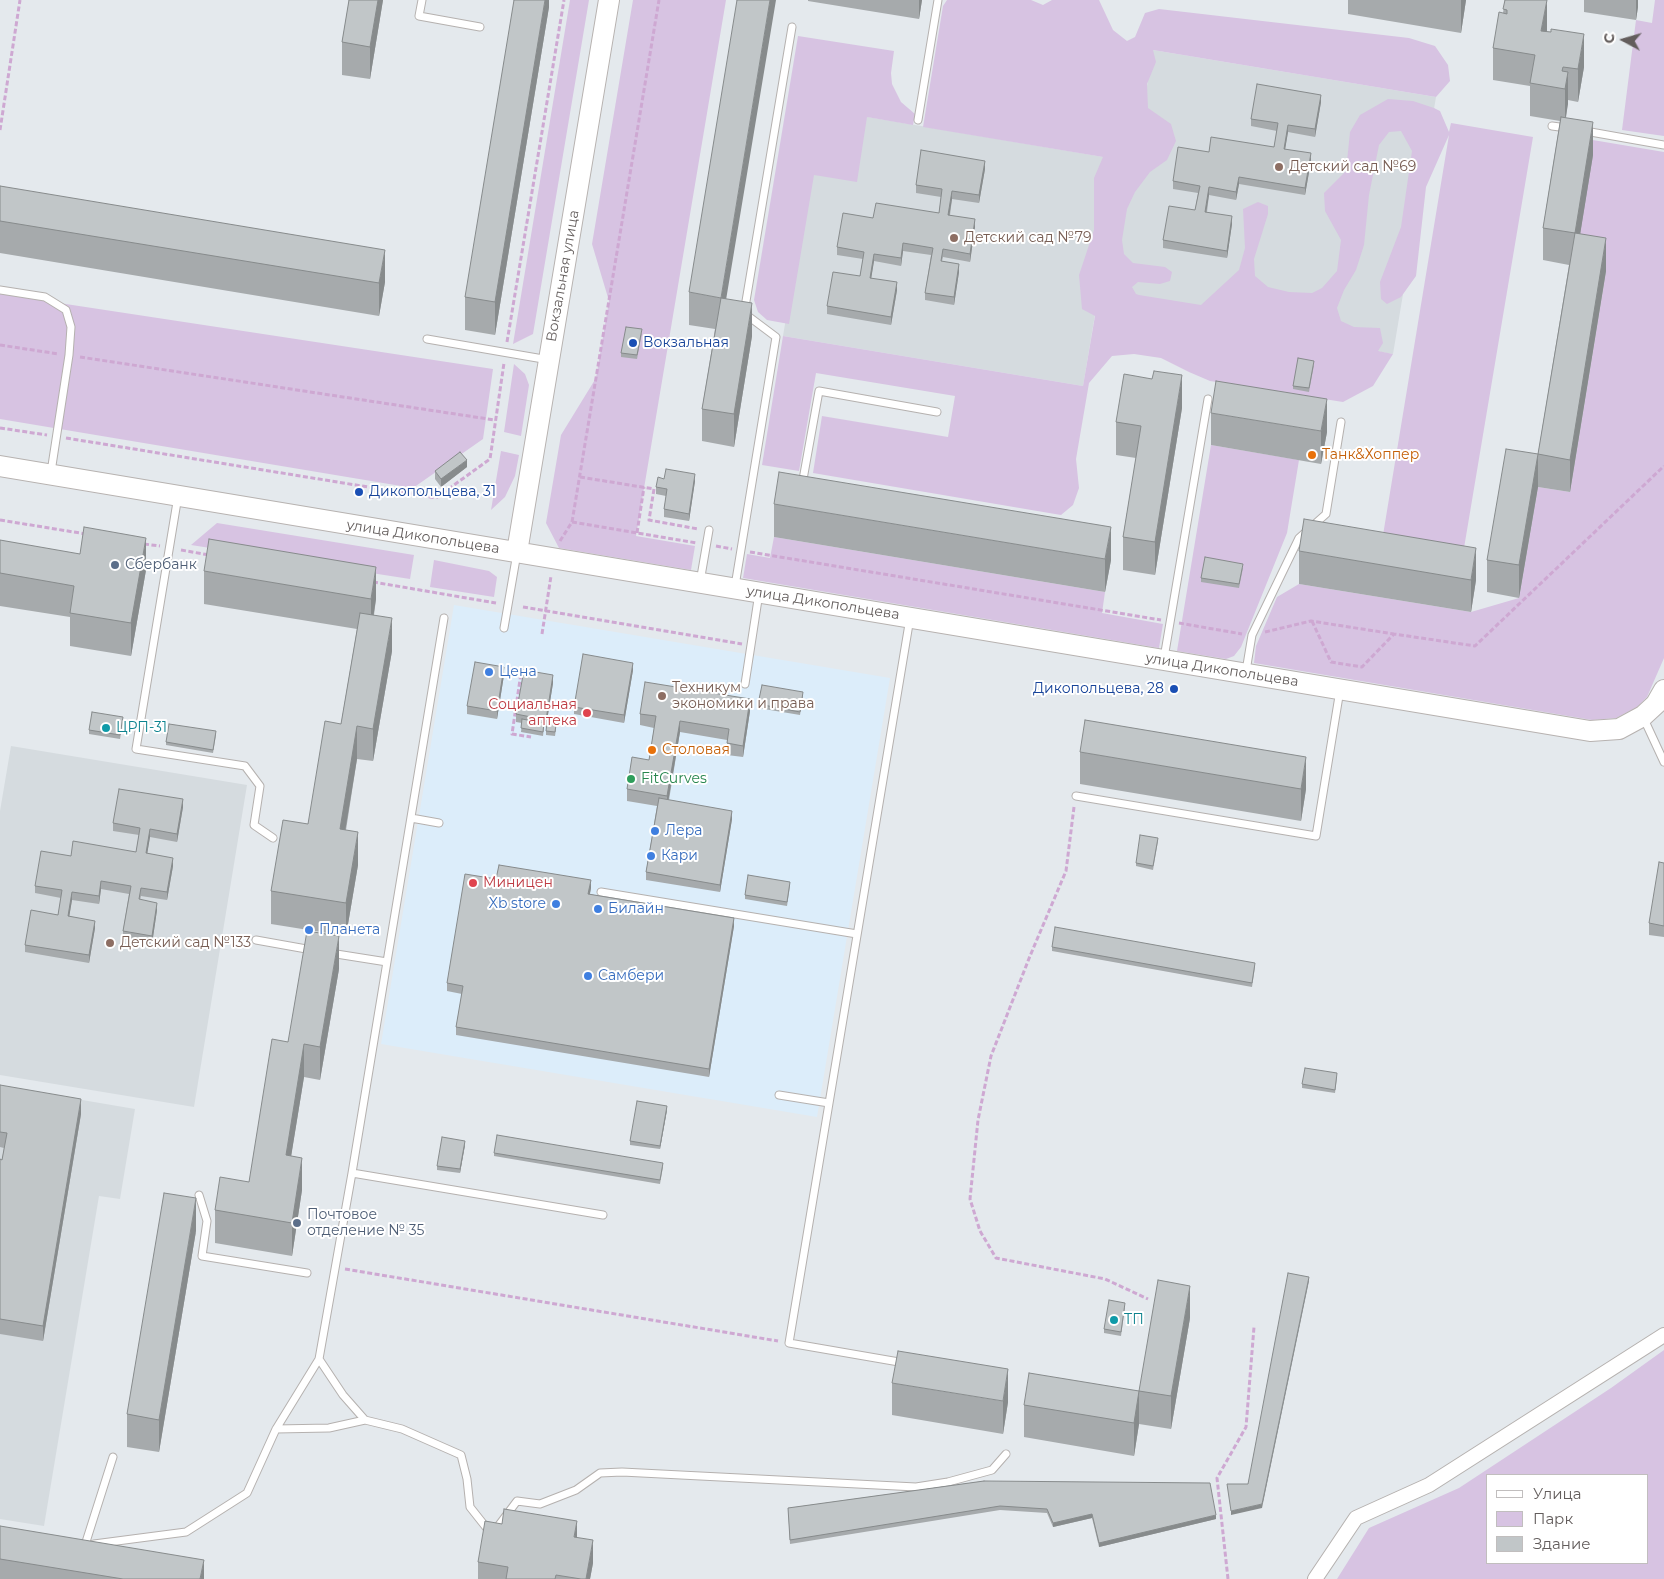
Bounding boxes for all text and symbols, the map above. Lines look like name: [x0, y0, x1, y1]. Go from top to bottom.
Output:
north arrow: [1599, 15, 1649, 65]
text: С: [1600, 32, 1619, 44]
place label: Детский сад №69: [1289, 159, 1416, 175]
marker: Детский сад №69: [1273, 161, 1285, 173]
street label: Вокзальная улица: [543, 209, 583, 343]
place label: Детский сад №79: [964, 230, 1091, 246]
marker: Детский сад №79: [948, 232, 960, 244]
place label: Вокзальная: [643, 335, 729, 351]
marker: Вокзальная: [627, 337, 639, 349]
place label: Танк&Хоппер: [1322, 447, 1419, 463]
marker: Танк&Хоппер: [1306, 449, 1318, 461]
place label: Дикопольцева, 31: [369, 484, 496, 500]
marker: Дикопольцева, 31: [353, 486, 365, 498]
street label: улица Дикопольцева: [345, 517, 501, 557]
place label: Сбербанк: [125, 557, 197, 573]
marker: Сбербанк: [109, 559, 121, 571]
street label: улица Дикопольцева: [745, 583, 901, 623]
street label: улица Дикопольцева: [1144, 650, 1300, 690]
place label: Цена: [499, 664, 537, 680]
marker: Цена: [483, 666, 495, 678]
place label: Техникум экономики и права: [672, 680, 814, 712]
place label: Дикопольцева, 28: [1033, 681, 1164, 697]
marker: Дикопольцева, 28: [1168, 683, 1180, 695]
marker: Техникум экономики и права: [656, 690, 668, 702]
place label: Социальная аптека: [488, 697, 577, 730]
marker: Социальная аптека: [581, 707, 593, 719]
place label: ЦРП-31: [116, 720, 167, 736]
marker: ЦРП-31: [100, 722, 112, 734]
place label: Столовая: [662, 742, 730, 758]
marker: Столовая: [646, 744, 658, 756]
place label: FitCurves: [641, 771, 707, 787]
marker: FitCurves: [625, 773, 637, 785]
place label: Лера: [665, 823, 702, 839]
marker: Лера: [649, 825, 661, 837]
place label: Кари: [661, 848, 698, 864]
marker: Кари: [645, 850, 657, 862]
place label: Миницен: [483, 875, 553, 891]
marker: Миницен: [467, 877, 479, 889]
place label: Xb store: [489, 896, 546, 912]
marker: Xb store: [550, 898, 562, 910]
place label: Билайн: [608, 901, 664, 917]
marker: Билайн: [592, 903, 604, 915]
place label: Планета: [319, 922, 380, 938]
marker: Планета: [303, 924, 315, 936]
place label: Детский сад №133: [120, 935, 251, 951]
marker: Детский сад №133: [104, 937, 116, 949]
place label: Самбери: [598, 968, 664, 984]
marker: Самбери: [582, 970, 594, 982]
place label: Почтовое отделение № 35: [307, 1207, 424, 1240]
marker: Почтовое отделение № 35: [291, 1217, 303, 1229]
place label: ТП: [1124, 1312, 1144, 1328]
marker: ТП: [1108, 1314, 1120, 1326]
legend: [1486, 1474, 1649, 1564]
text: Улица: [1533, 1484, 1581, 1503]
text: Парк: [1533, 1509, 1573, 1528]
text: Здание: [1533, 1534, 1591, 1553]

